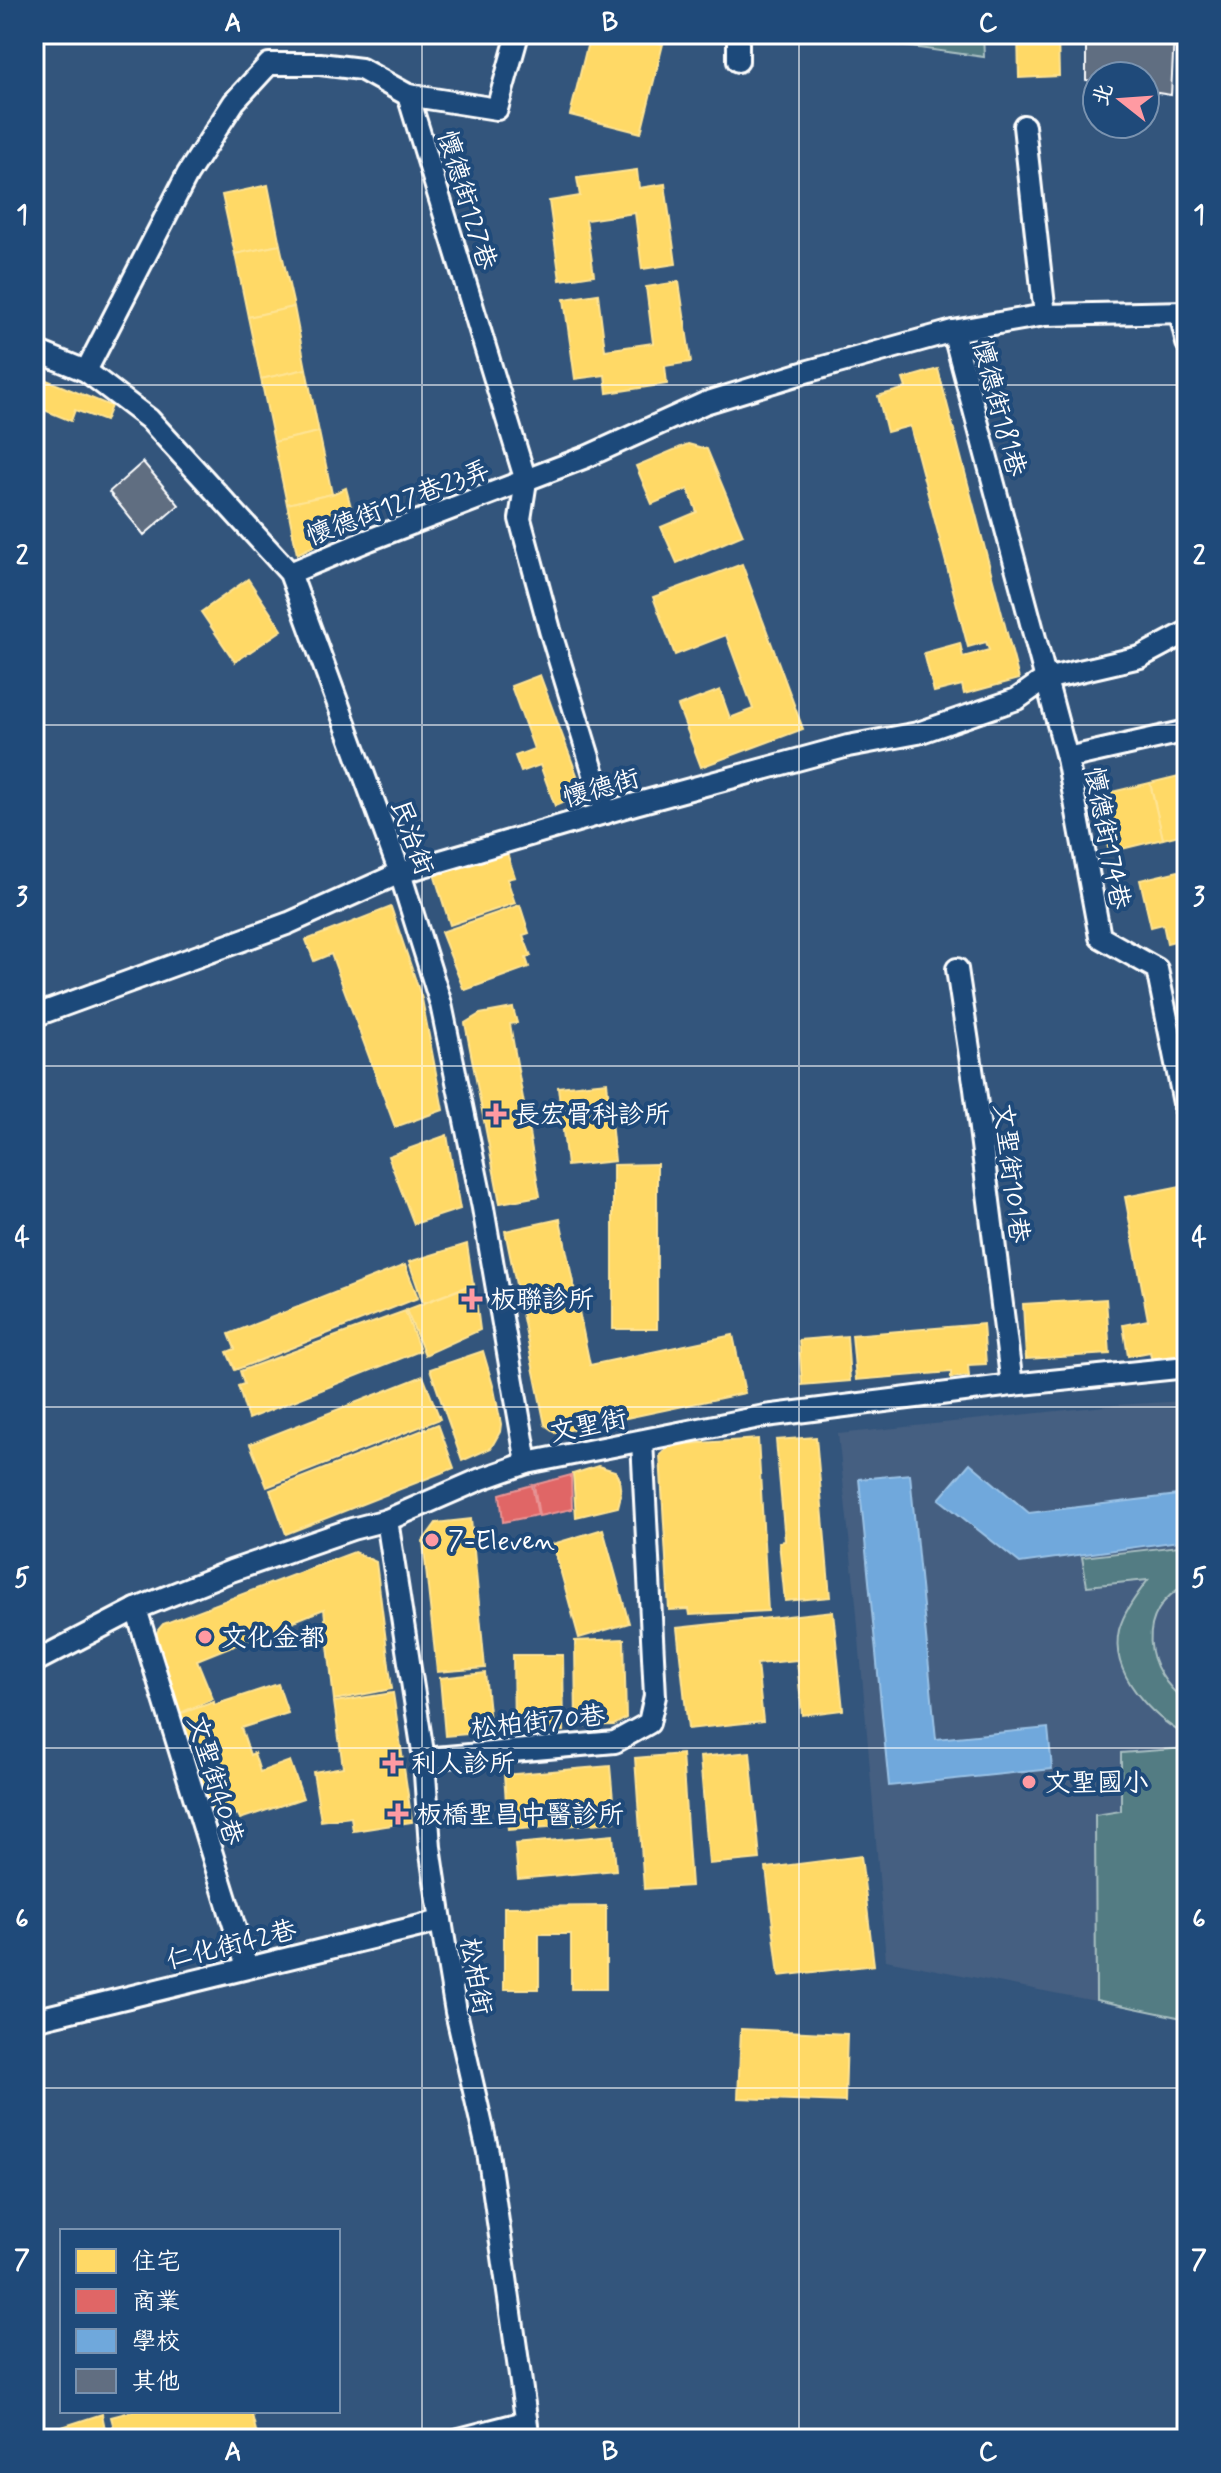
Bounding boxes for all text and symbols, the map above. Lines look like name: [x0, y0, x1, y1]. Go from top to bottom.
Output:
text: A: [224, 7, 242, 41]
text: B: [602, 7, 618, 41]
text: C: [979, 7, 998, 41]
north arrow: [1081, 60, 1161, 140]
text: 北: [1087, 80, 1120, 109]
street label: 懷德街127巷: [429, 127, 503, 274]
text: 1: [16, 199, 28, 233]
text: 1: [1193, 199, 1205, 233]
street label: 懷德街181巷: [964, 337, 1033, 481]
street label: 懷德街127巷23弄: [302, 453, 495, 554]
text: 2: [16, 540, 29, 574]
text: 2: [1193, 540, 1206, 574]
street label: 懷德街: [559, 762, 644, 816]
street label: 懷德街174巷: [1076, 764, 1136, 912]
street label: 民治街: [382, 795, 440, 880]
text: 3: [16, 881, 28, 915]
text: 3: [1193, 881, 1205, 915]
place label: 長宏骨科診所: [514, 1099, 670, 1133]
street label: 文聖街101巷: [985, 1101, 1035, 1245]
marker: 長宏骨科診所: [485, 1103, 507, 1125]
text: 4: [14, 1222, 30, 1256]
text: 4: [1191, 1222, 1207, 1256]
place label: 板聯診所: [490, 1284, 594, 1318]
marker: 板聯診所: [461, 1288, 483, 1310]
street label: 文聖街: [547, 1403, 630, 1451]
place label: 7-Eleven: [448, 1525, 555, 1559]
marker: 7-Eleven: [423, 1531, 441, 1549]
text: 5: [14, 1562, 30, 1596]
text: 5: [1191, 1562, 1207, 1596]
place label: 文化金都: [221, 1622, 325, 1656]
marker: 文化金都: [196, 1628, 214, 1646]
street label: 松柏街70巷: [469, 1699, 607, 1747]
street label: 文聖街40巷: [178, 1712, 250, 1850]
place label: 利人診所: [411, 1748, 515, 1782]
marker: 利人診所: [382, 1752, 404, 1774]
place label: 文聖國小: [1045, 1767, 1149, 1801]
marker: 文聖國小: [1020, 1773, 1038, 1791]
place label: 板橋聖昌中醫診所: [416, 1799, 624, 1833]
marker: 板橋聖昌中醫診所: [387, 1803, 409, 1825]
text: 6: [15, 1903, 29, 1937]
text: 6: [1192, 1903, 1206, 1937]
street label: 仁化街42巷: [163, 1913, 300, 1979]
street label: 松柏街: [452, 1935, 499, 2018]
legend: [60, 2229, 340, 2413]
text: 7: [14, 2244, 30, 2278]
text: 7: [1191, 2244, 1207, 2278]
text: 住宅: [132, 2247, 180, 2278]
text: 商業: [132, 2287, 180, 2318]
text: 學校: [132, 2327, 180, 2358]
text: 其他: [132, 2367, 180, 2398]
text: A: [224, 2436, 242, 2470]
text: B: [602, 2436, 618, 2470]
text: C: [979, 2436, 998, 2470]

